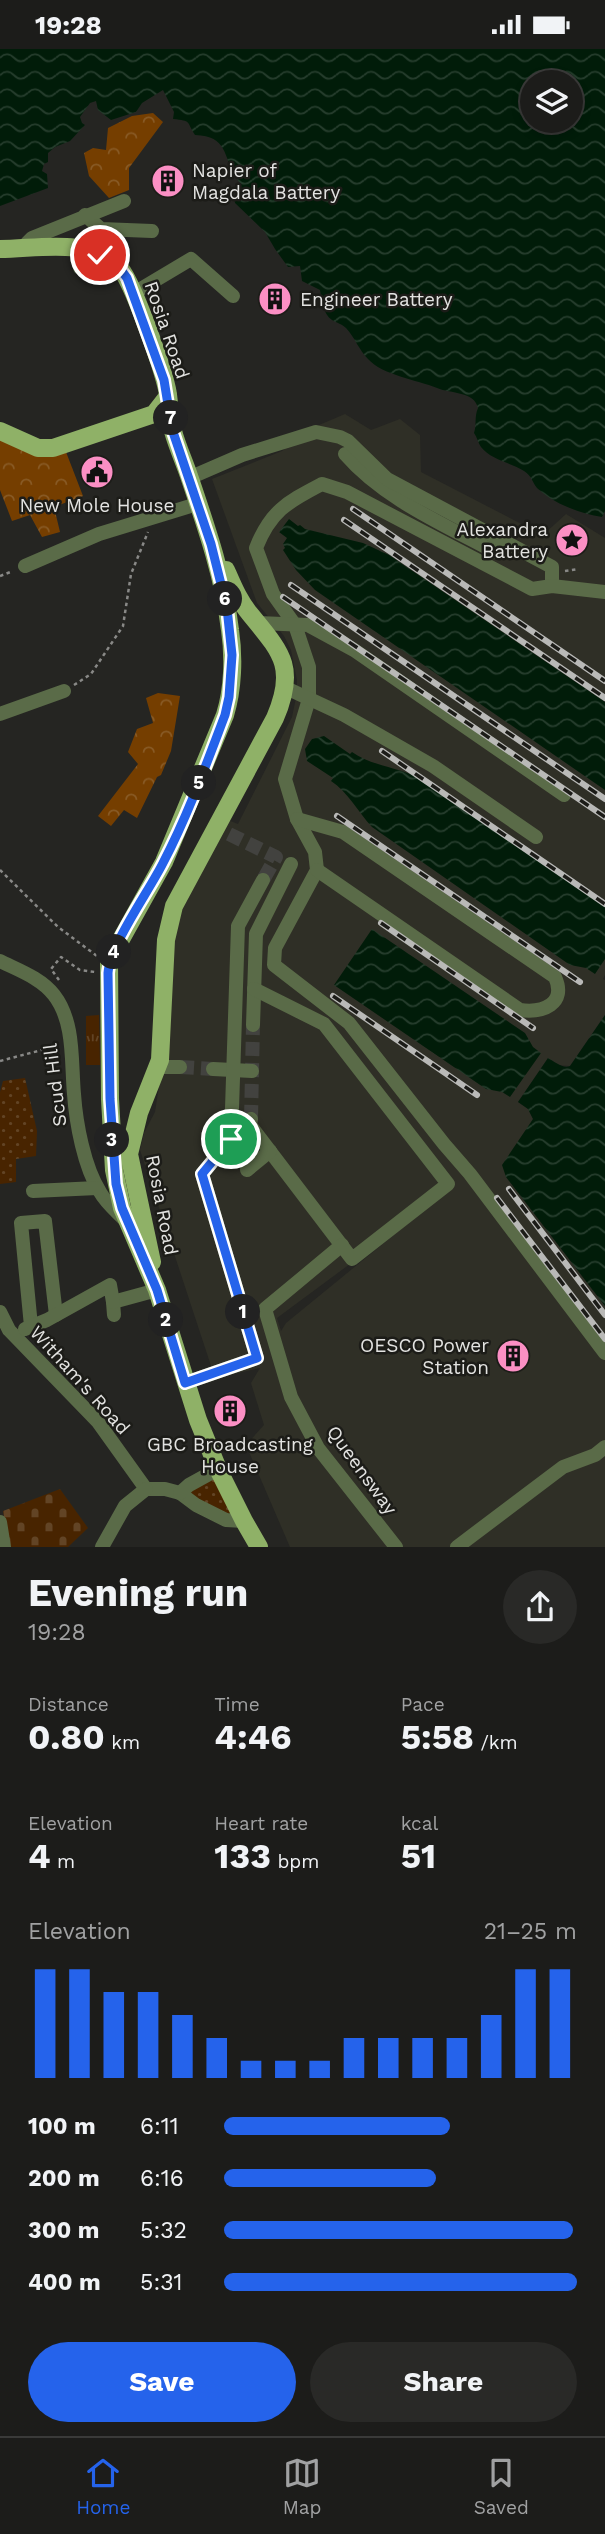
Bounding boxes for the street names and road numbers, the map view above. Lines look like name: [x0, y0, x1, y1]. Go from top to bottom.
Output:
street label: Rosia Road: [140, 278, 194, 382]
street label: Scud Hill: [38, 1042, 72, 1128]
street label: Rosia Road: [141, 1153, 183, 1257]
street label: Witham's Road: [25, 1321, 135, 1439]
street label: Queensway: [322, 1421, 402, 1519]

